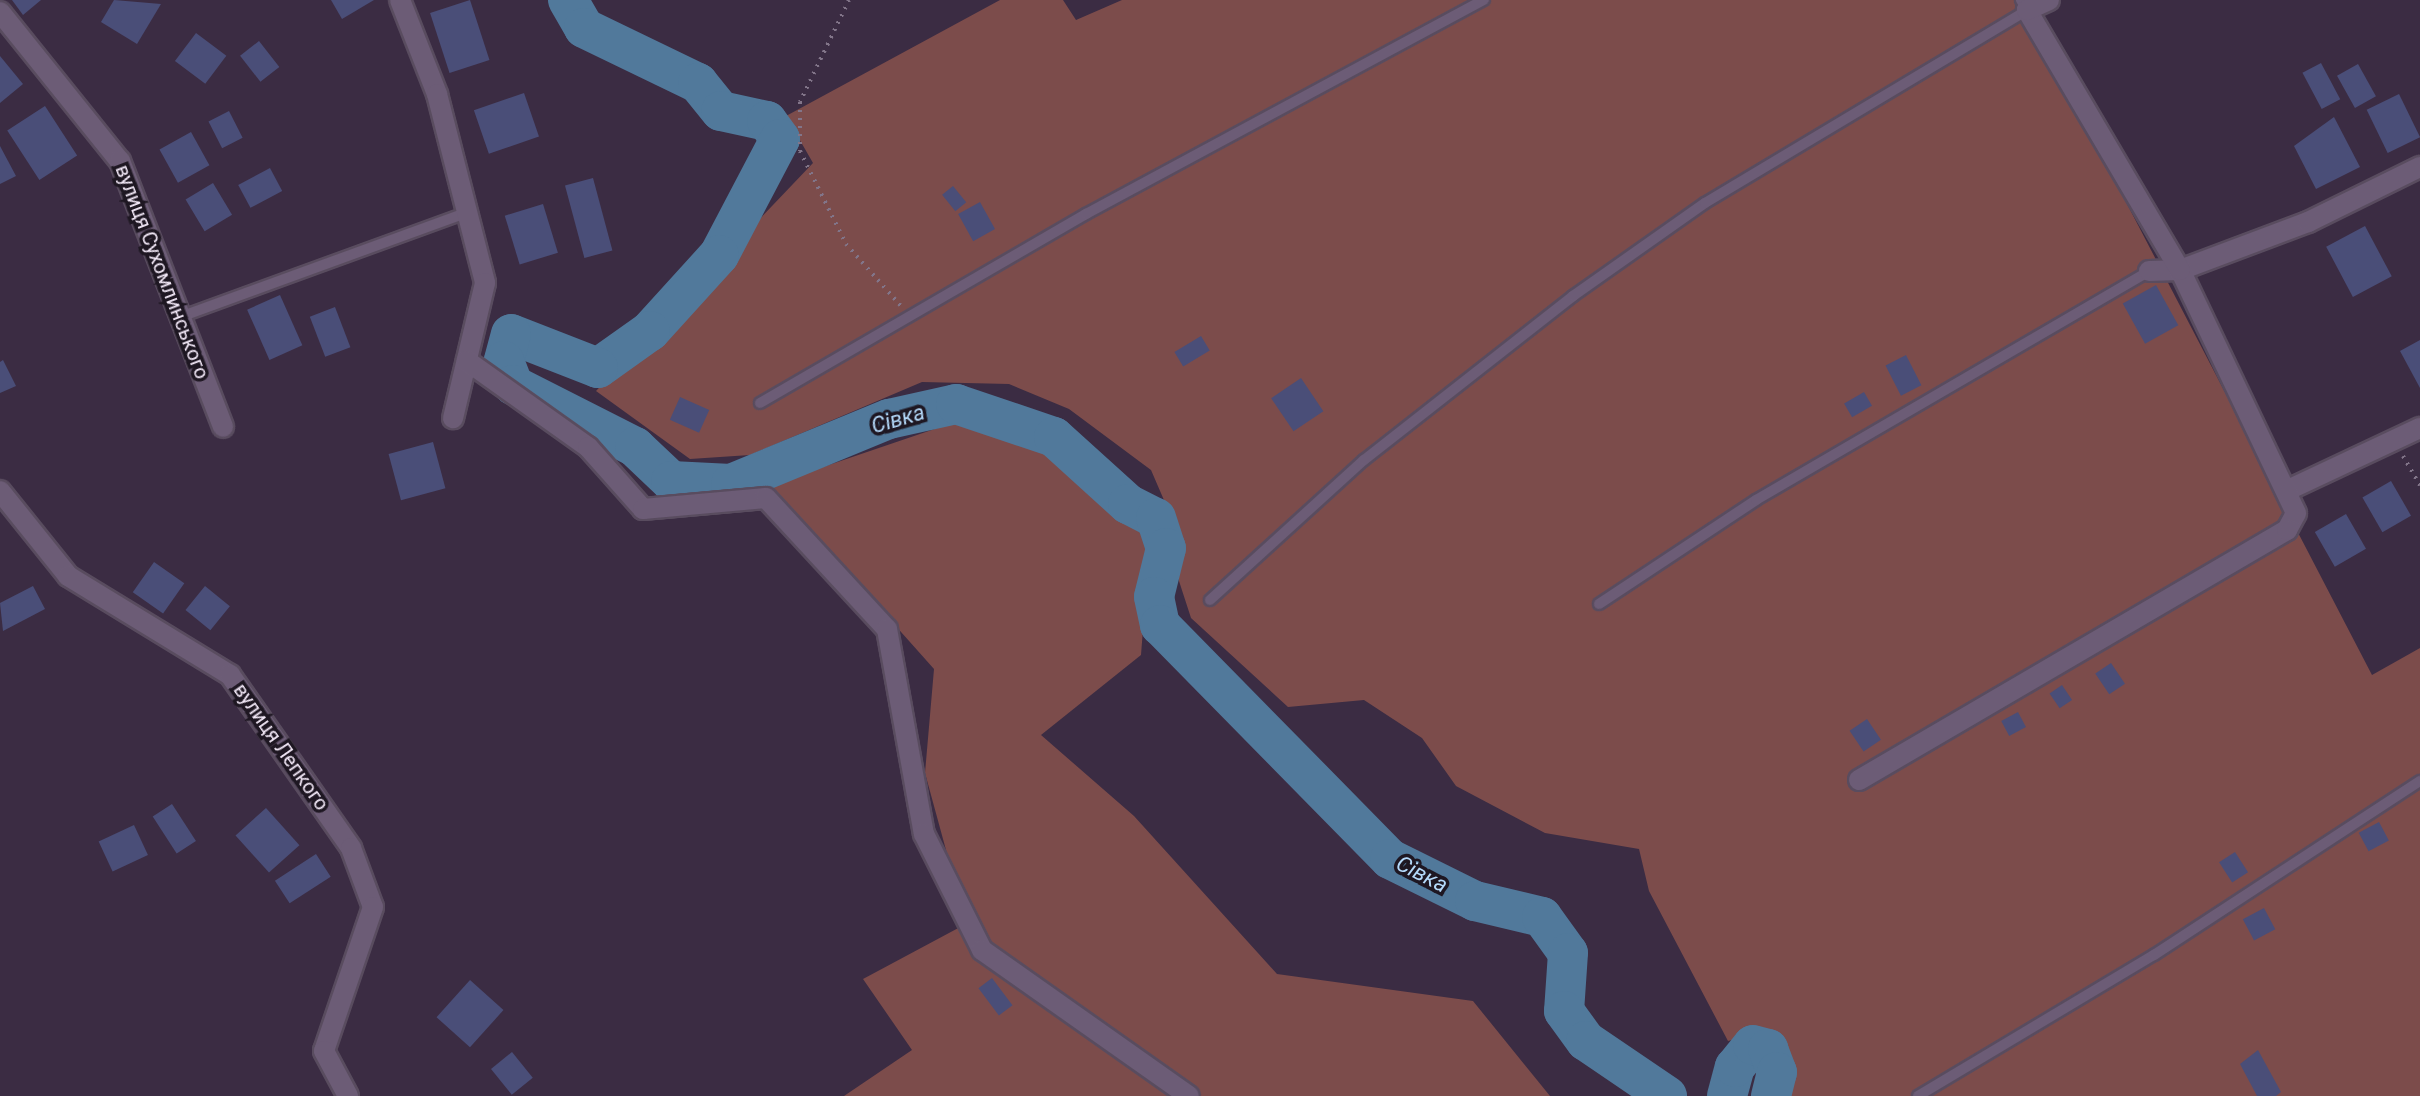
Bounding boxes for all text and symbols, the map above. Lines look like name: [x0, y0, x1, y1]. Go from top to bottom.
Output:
street label: вулиця Сухомлинського: [110, 162, 214, 382]
water label: Сівка: [868, 399, 928, 439]
street label: вулиця Лепкого: [228, 679, 334, 815]
water label: Сівка: [1392, 850, 1452, 898]

